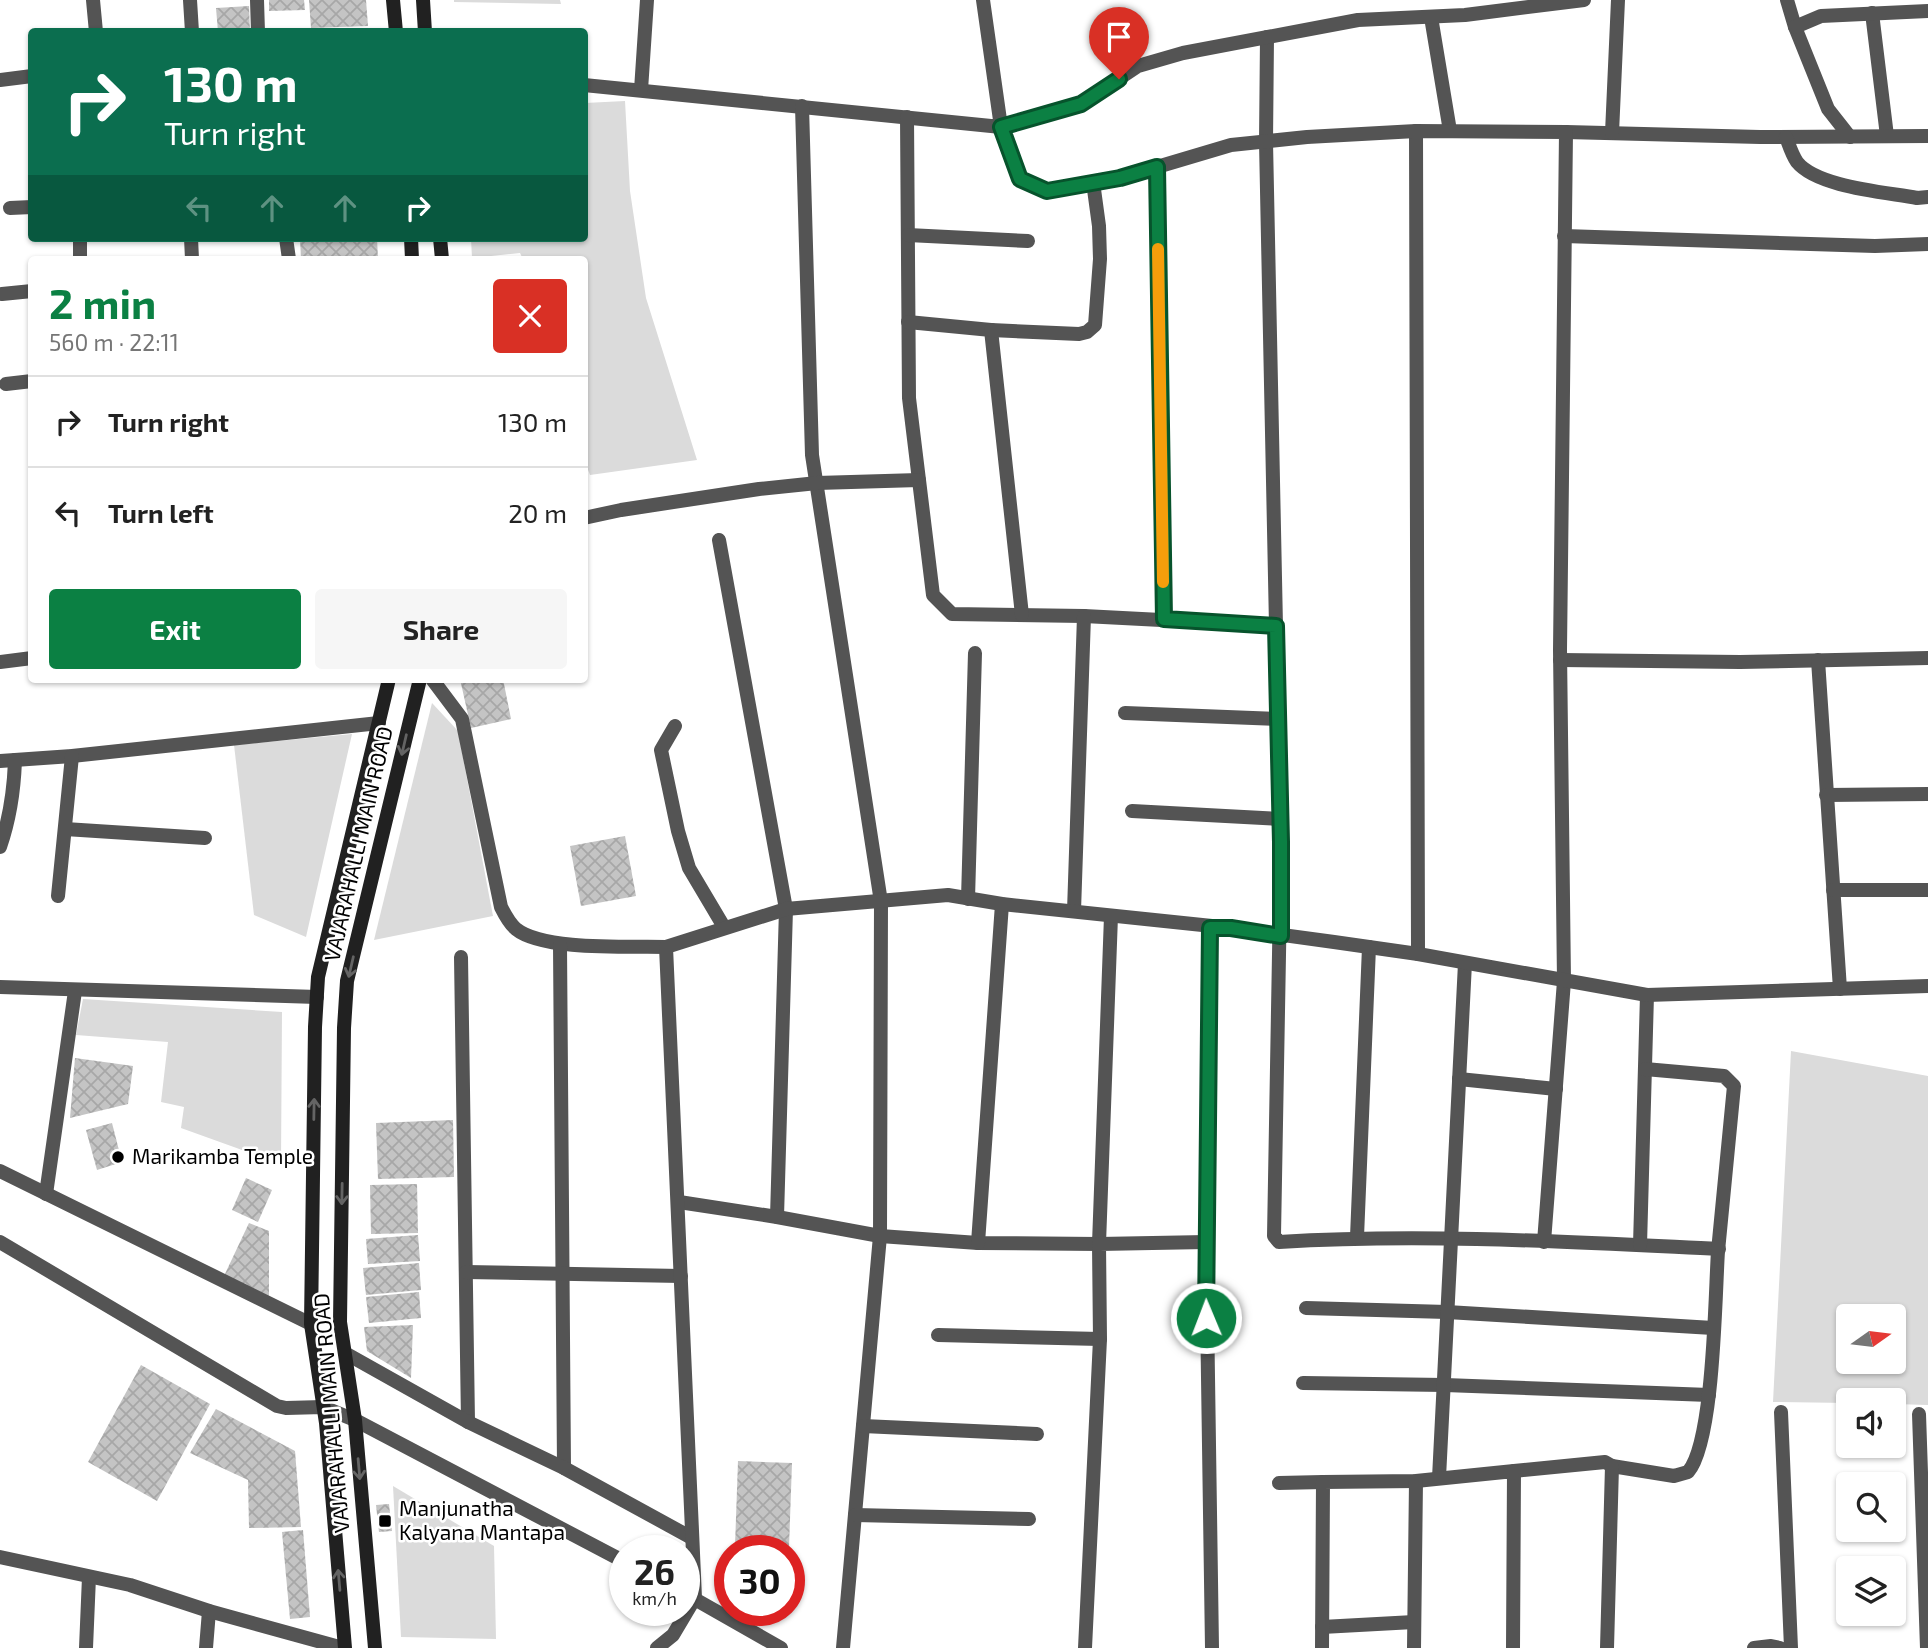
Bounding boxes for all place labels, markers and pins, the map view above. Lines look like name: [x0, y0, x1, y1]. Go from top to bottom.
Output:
pin: [1089, 7, 1149, 79]
place label: Marikamba Temple: [132, 1143, 313, 1168]
marker: Marikamba Temple: [110, 1149, 126, 1165]
place label: Manjunatha Kalyana Mantapa: [399, 1495, 565, 1544]
marker: Manjunatha Kalyana Mantapa: [377, 1513, 393, 1529]

